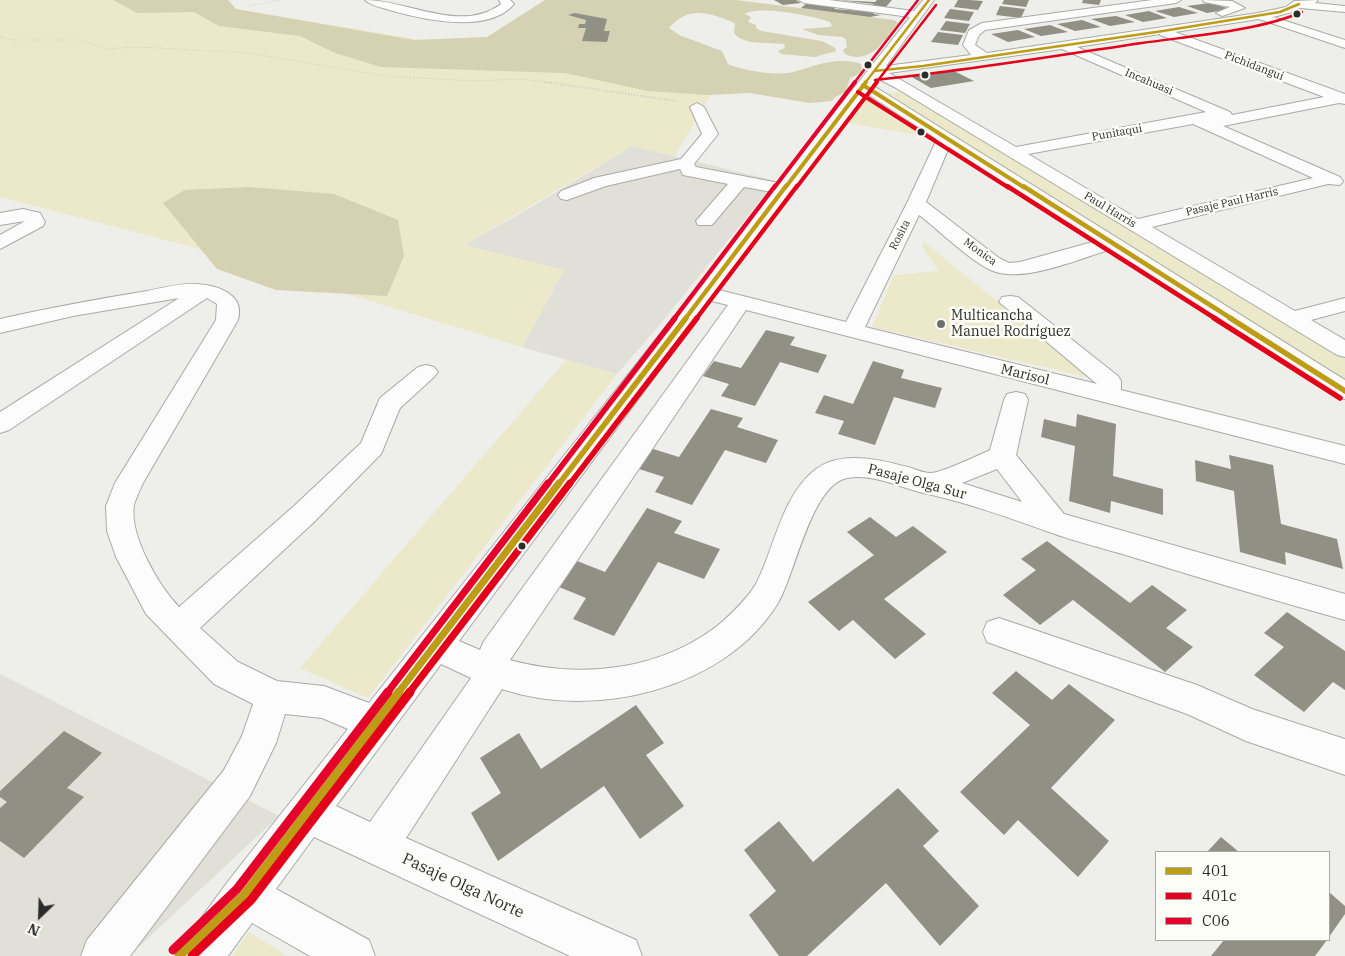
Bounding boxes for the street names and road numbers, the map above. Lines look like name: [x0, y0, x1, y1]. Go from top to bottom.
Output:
street label: Pichidangui: [1223, 49, 1285, 83]
street label: Incahuasi: [1123, 66, 1175, 98]
street label: Punitaqui: [1091, 122, 1143, 144]
street label: Pasaje Paul Harris: [1185, 185, 1279, 219]
street label: Paul Harris: [1082, 189, 1138, 231]
street label: Rosita: [887, 218, 913, 252]
street label: Monica: [961, 236, 999, 268]
street label: Marisol: [999, 361, 1051, 389]
street label: Pasaje Olga Sur: [866, 461, 968, 503]
street label: Pasaje Olga Norte: [399, 849, 527, 923]

